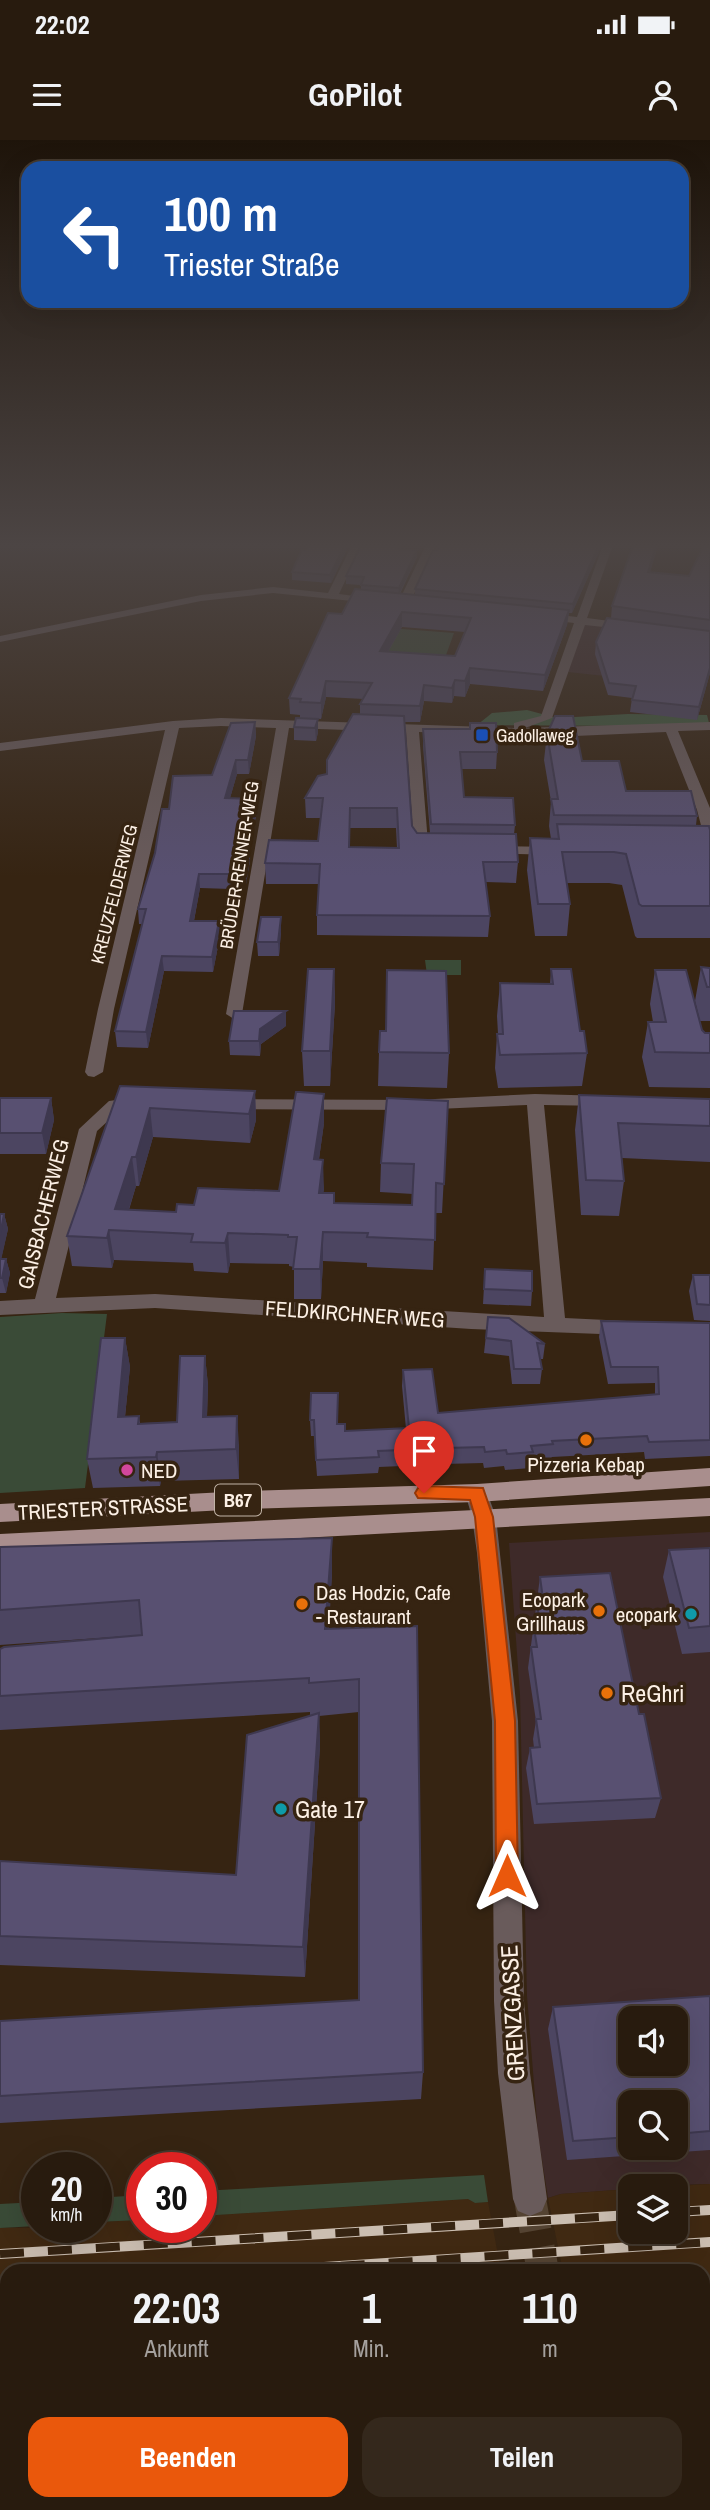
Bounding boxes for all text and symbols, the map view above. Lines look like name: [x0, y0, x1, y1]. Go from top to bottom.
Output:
text: 22:02: [35, 7, 90, 42]
text: GoPilot: [308, 73, 402, 116]
icon: menu: [28, 76, 66, 114]
icon: person: [644, 76, 682, 114]
text: 100 m: [164, 180, 278, 246]
icon: left: [49, 189, 140, 280]
text: Triester Straße: [164, 243, 340, 286]
place label: Gadollaweg: [496, 723, 575, 748]
marker: Gadollaweg: [474, 727, 490, 743]
street label: BRÜDER-RENNER-WEG: [213, 779, 265, 951]
street label: KREUZFELDERWEG: [85, 821, 143, 967]
street label: GAISBACHERWEG: [10, 1136, 76, 1292]
street label: FELDKIRCHNER WEG: [264, 1293, 446, 1335]
pin: [394, 1421, 454, 1493]
icon: arrive: [405, 1432, 443, 1470]
marker: Pizzeria Kebap: [578, 1432, 594, 1448]
place label: Pizzeria Kebap: [527, 1450, 645, 1479]
place label: NED: [141, 1456, 177, 1485]
marker: NED: [119, 1462, 135, 1478]
road number: B67: [215, 1484, 261, 1516]
street label: TRIESTER STRASSE: [17, 1489, 189, 1527]
place label: Das Hodzic, Cafe - Restaurant: [316, 1578, 451, 1631]
place label: Ecopark Grillhaus: [516, 1585, 585, 1638]
marker: Das Hodzic, Cafe - Restaurant: [294, 1596, 310, 1612]
place label: ecopark: [616, 1600, 677, 1629]
marker: Ecopark Grillhaus: [591, 1603, 607, 1619]
marker: ecopark: [683, 1606, 699, 1622]
place label: ReGhri: [621, 1677, 684, 1709]
marker: ReGhri: [599, 1685, 615, 1701]
place label: Gate 17: [295, 1793, 365, 1825]
marker: Gate 17: [273, 1801, 289, 1817]
position arrow: [470, 1839, 544, 1913]
street label: GRENZGASSE: [492, 1944, 532, 2082]
map controls: [618, 2006, 688, 2244]
button: sound: [618, 2006, 688, 2076]
button: search: [618, 2090, 688, 2160]
speed limit sign: 30: [126, 2152, 217, 2243]
text: 20: [51, 2165, 82, 2212]
button: layers: [618, 2174, 688, 2244]
text: km/h: [51, 2202, 83, 2227]
text: 22:03: [132, 2280, 220, 2336]
text: 1: [362, 2280, 381, 2336]
text: 110: [522, 2280, 578, 2336]
text: Ankunft: [144, 2333, 208, 2364]
text: Min.: [353, 2333, 390, 2364]
text: m: [542, 2333, 558, 2364]
button: Beenden: [28, 2417, 348, 2497]
button: Teilen: [362, 2417, 682, 2497]

